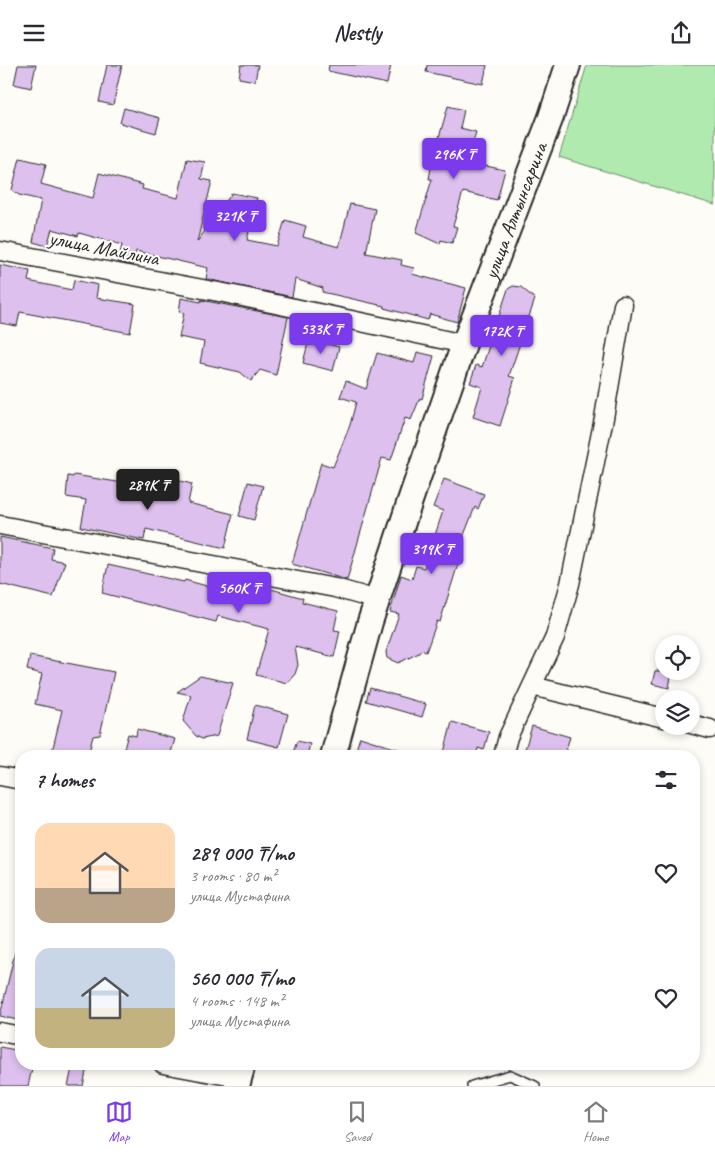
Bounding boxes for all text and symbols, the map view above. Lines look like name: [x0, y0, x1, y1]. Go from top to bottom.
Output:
icon: menu: [20, 19, 48, 47]
text: Nestly: [334, 19, 381, 47]
icon: share: [667, 19, 695, 47]
pin: 296K ₸: [413, 137, 495, 180]
street label: улица Алтынсарина: [476, 137, 554, 285]
text: 296K ₸: [433, 144, 475, 164]
pin: 321K ₸: [194, 199, 276, 242]
text: 321K ₸: [214, 206, 256, 226]
street label: улица Майлина: [45, 224, 163, 272]
pin: 533K ₸: [280, 313, 362, 355]
pin: 172K ₸: [461, 315, 543, 357]
text: 533K ₸: [300, 319, 342, 339]
text: 172K ₸: [481, 321, 523, 341]
pin: 289K ₸: [107, 469, 189, 511]
text: 289K ₸: [127, 475, 169, 495]
pin: 319K ₸: [391, 533, 473, 575]
text: 319K ₸: [411, 539, 453, 559]
pin: 560K ₸: [198, 571, 280, 614]
text: 560K ₸: [218, 578, 260, 598]
map controls: [655, 635, 700, 735]
button: locate: [655, 635, 700, 680]
button: layers: [655, 690, 700, 735]
icon: filters: [652, 766, 680, 794]
text: 7 homes: [35, 767, 94, 793]
text: 289 000 ₸/mo: [190, 840, 294, 866]
icon: home: [75, 843, 135, 903]
icon: heart: [652, 859, 680, 887]
text: 3 rooms · 80 m²: [190, 866, 276, 886]
text: улица Мустафина: [190, 886, 290, 906]
text: 560 000 ₸/mo: [190, 965, 294, 991]
icon: home: [75, 968, 135, 1028]
icon: heart: [652, 984, 680, 1012]
text: 4 rooms · 148 m²: [190, 991, 284, 1011]
text: улица Мустафина: [190, 1011, 290, 1031]
tab: Map: [105, 1098, 133, 1145]
tab: Saved: [343, 1098, 371, 1145]
tab: Home: [582, 1098, 610, 1145]

